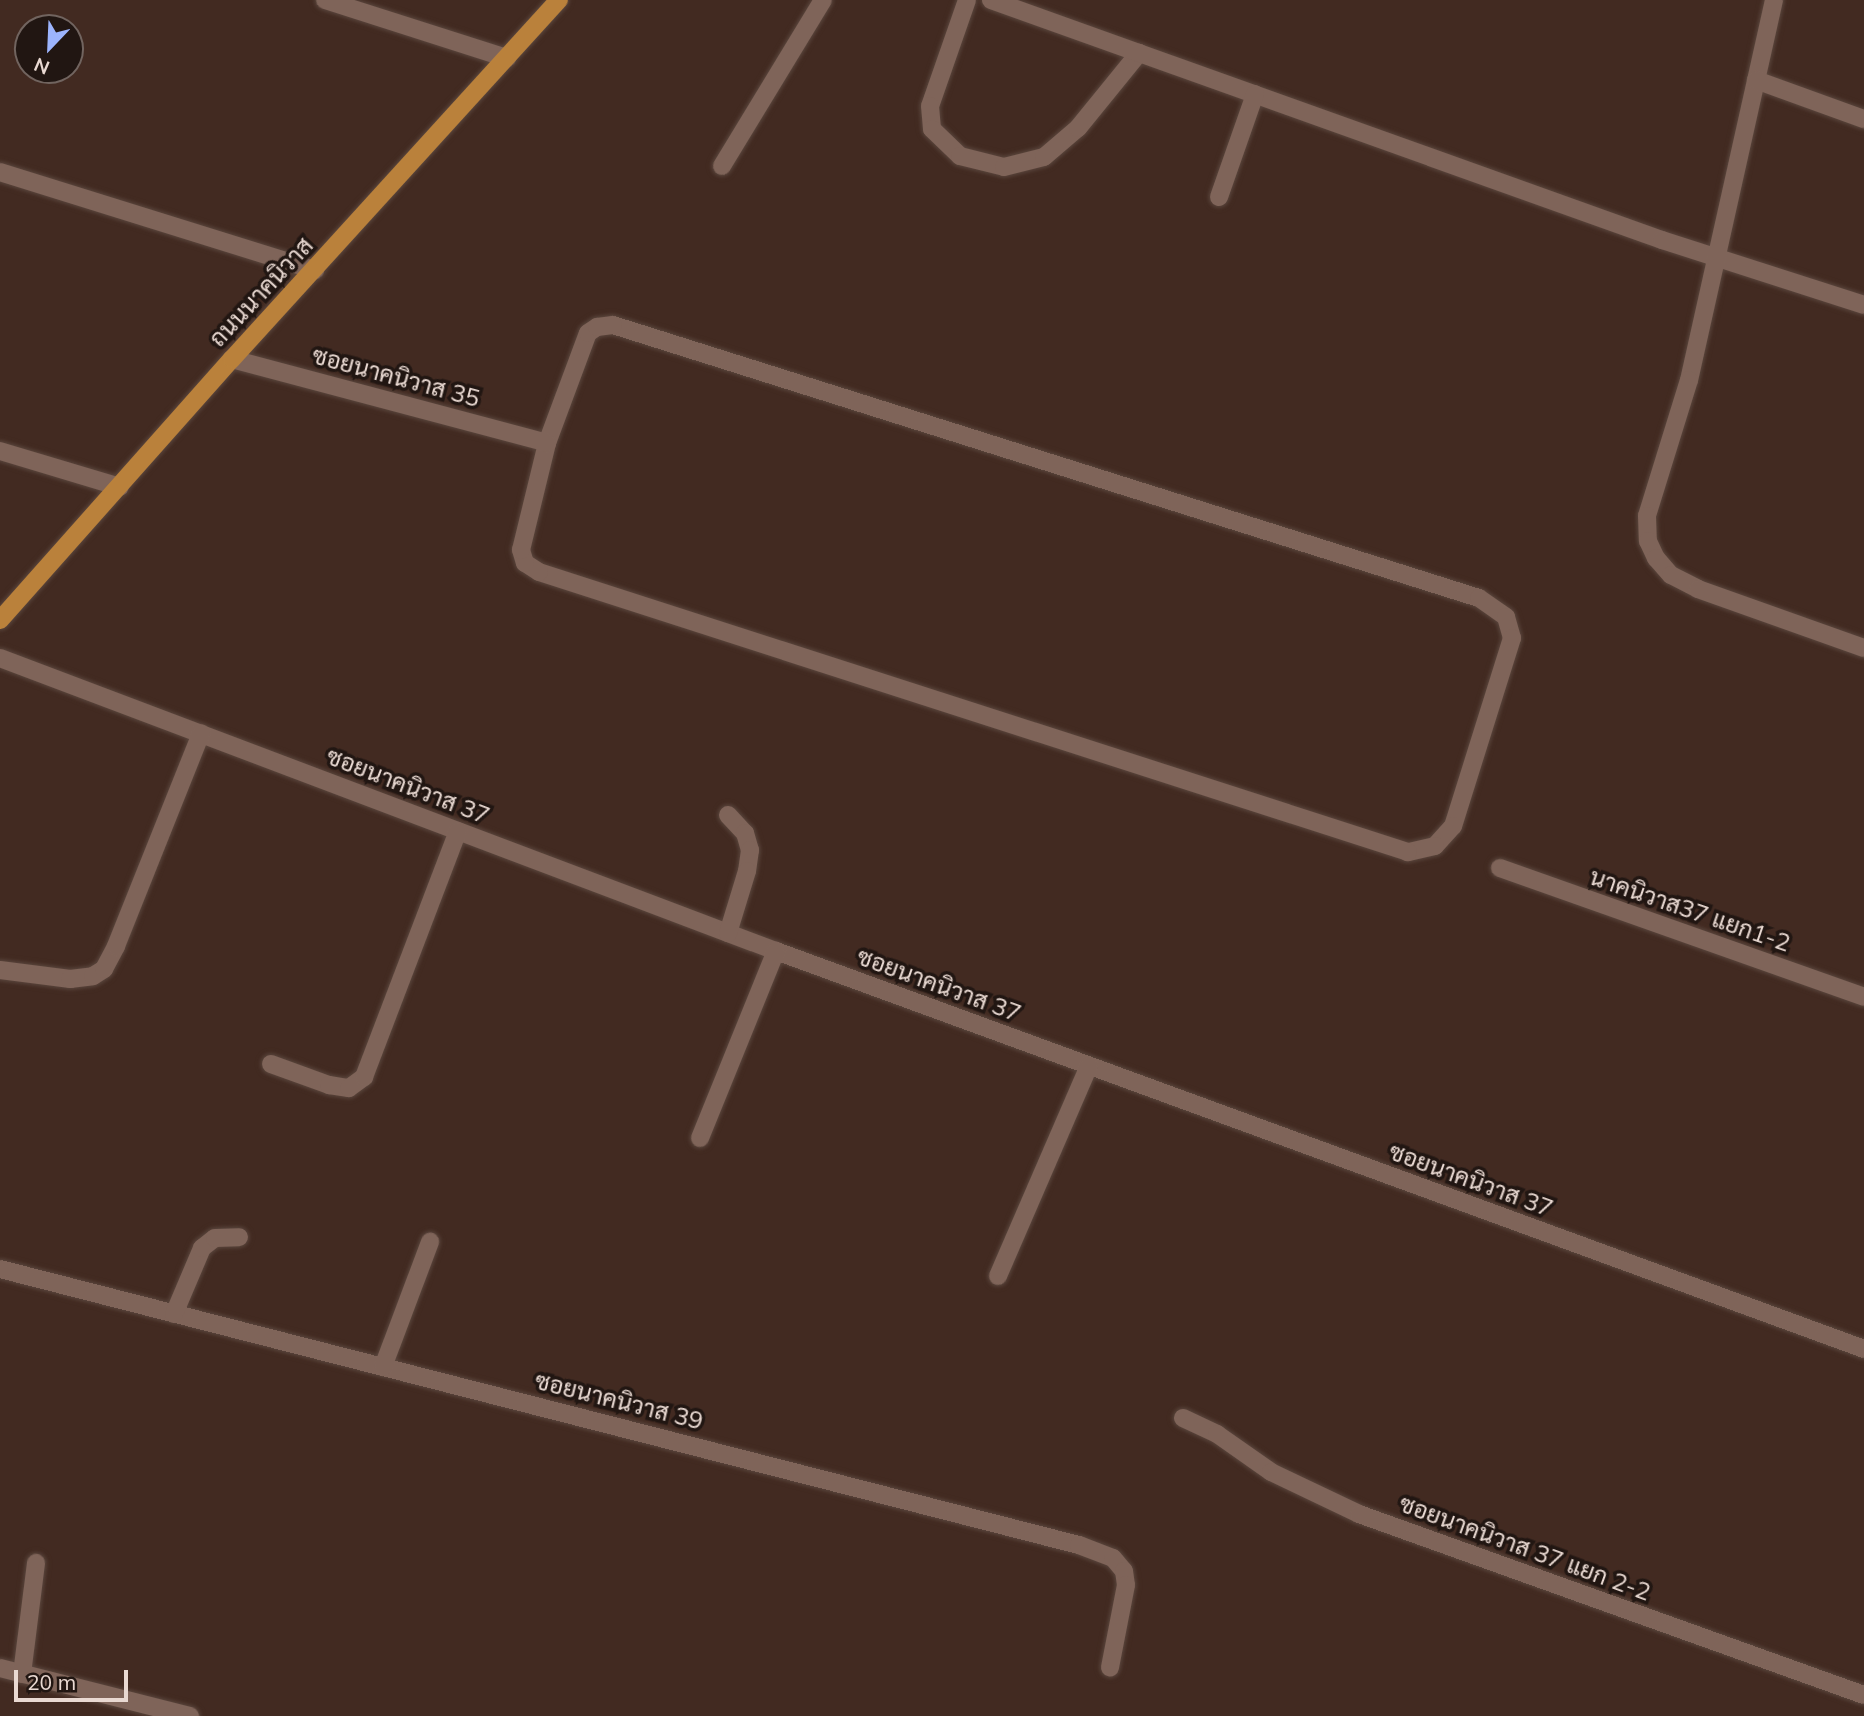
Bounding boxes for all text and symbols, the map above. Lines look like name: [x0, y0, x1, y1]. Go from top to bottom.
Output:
north arrow: [14, 14, 84, 84]
text: N: [30, 53, 53, 80]
street label: ถนนนาคนิวาส: [203, 231, 319, 353]
street label: ซอยนาคนิวาส 35: [309, 341, 483, 413]
street label: ซอยนาคนิวาส 37: [322, 742, 494, 830]
street label: นาคนิวาส37 แยก1-2: [1586, 862, 1794, 958]
street label: ซอยนาคนิวาส 37: [853, 942, 1025, 1028]
street label: ซอยนาคนิวาส 37: [1385, 1137, 1557, 1223]
street label: ซอยนาคนิวาส 39: [532, 1366, 706, 1436]
street label: ซอยนาคนิวาส 37 แยก 2-2: [1395, 1489, 1655, 1607]
scale bar: [18, 1656, 131, 1700]
text: 20 m: [27, 1669, 76, 1695]

